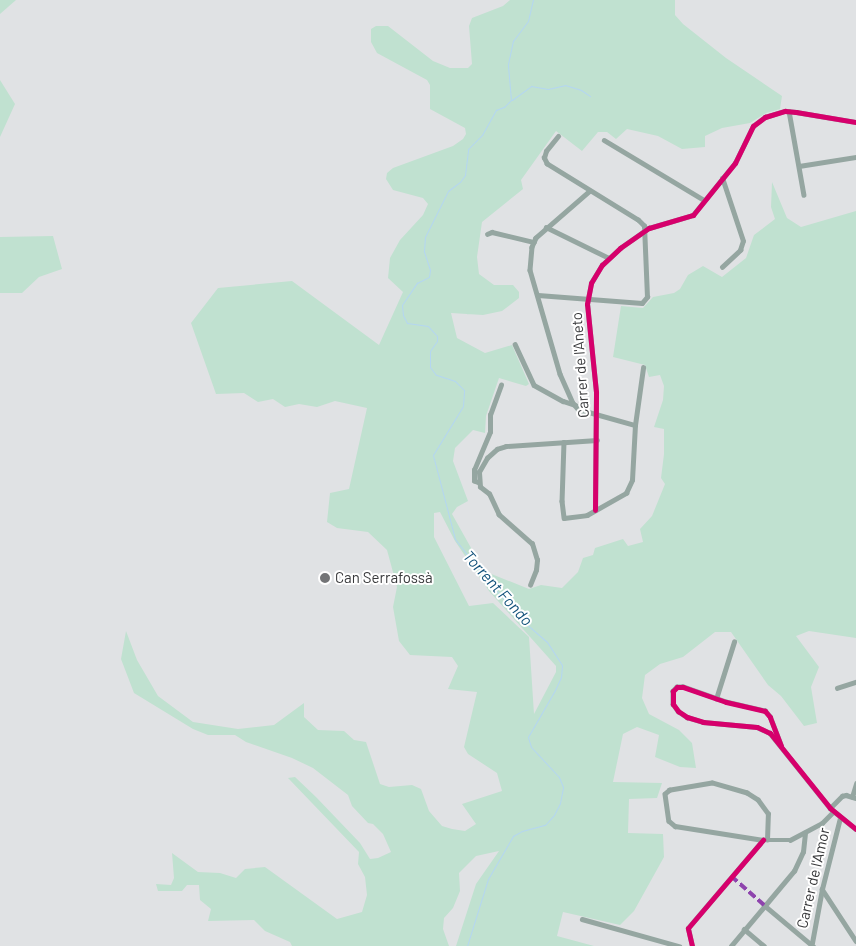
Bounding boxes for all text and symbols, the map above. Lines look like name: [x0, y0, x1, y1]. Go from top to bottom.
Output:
street label: Carrer de l'Aneto: [567, 311, 593, 419]
water label: Torrent Fondo: [459, 546, 537, 630]
place label: Can Serrafossà: [335, 569, 433, 587]
marker: Can Serrafossà: [319, 572, 331, 584]
street label: Carrer de l'Amor: [793, 826, 833, 930]

